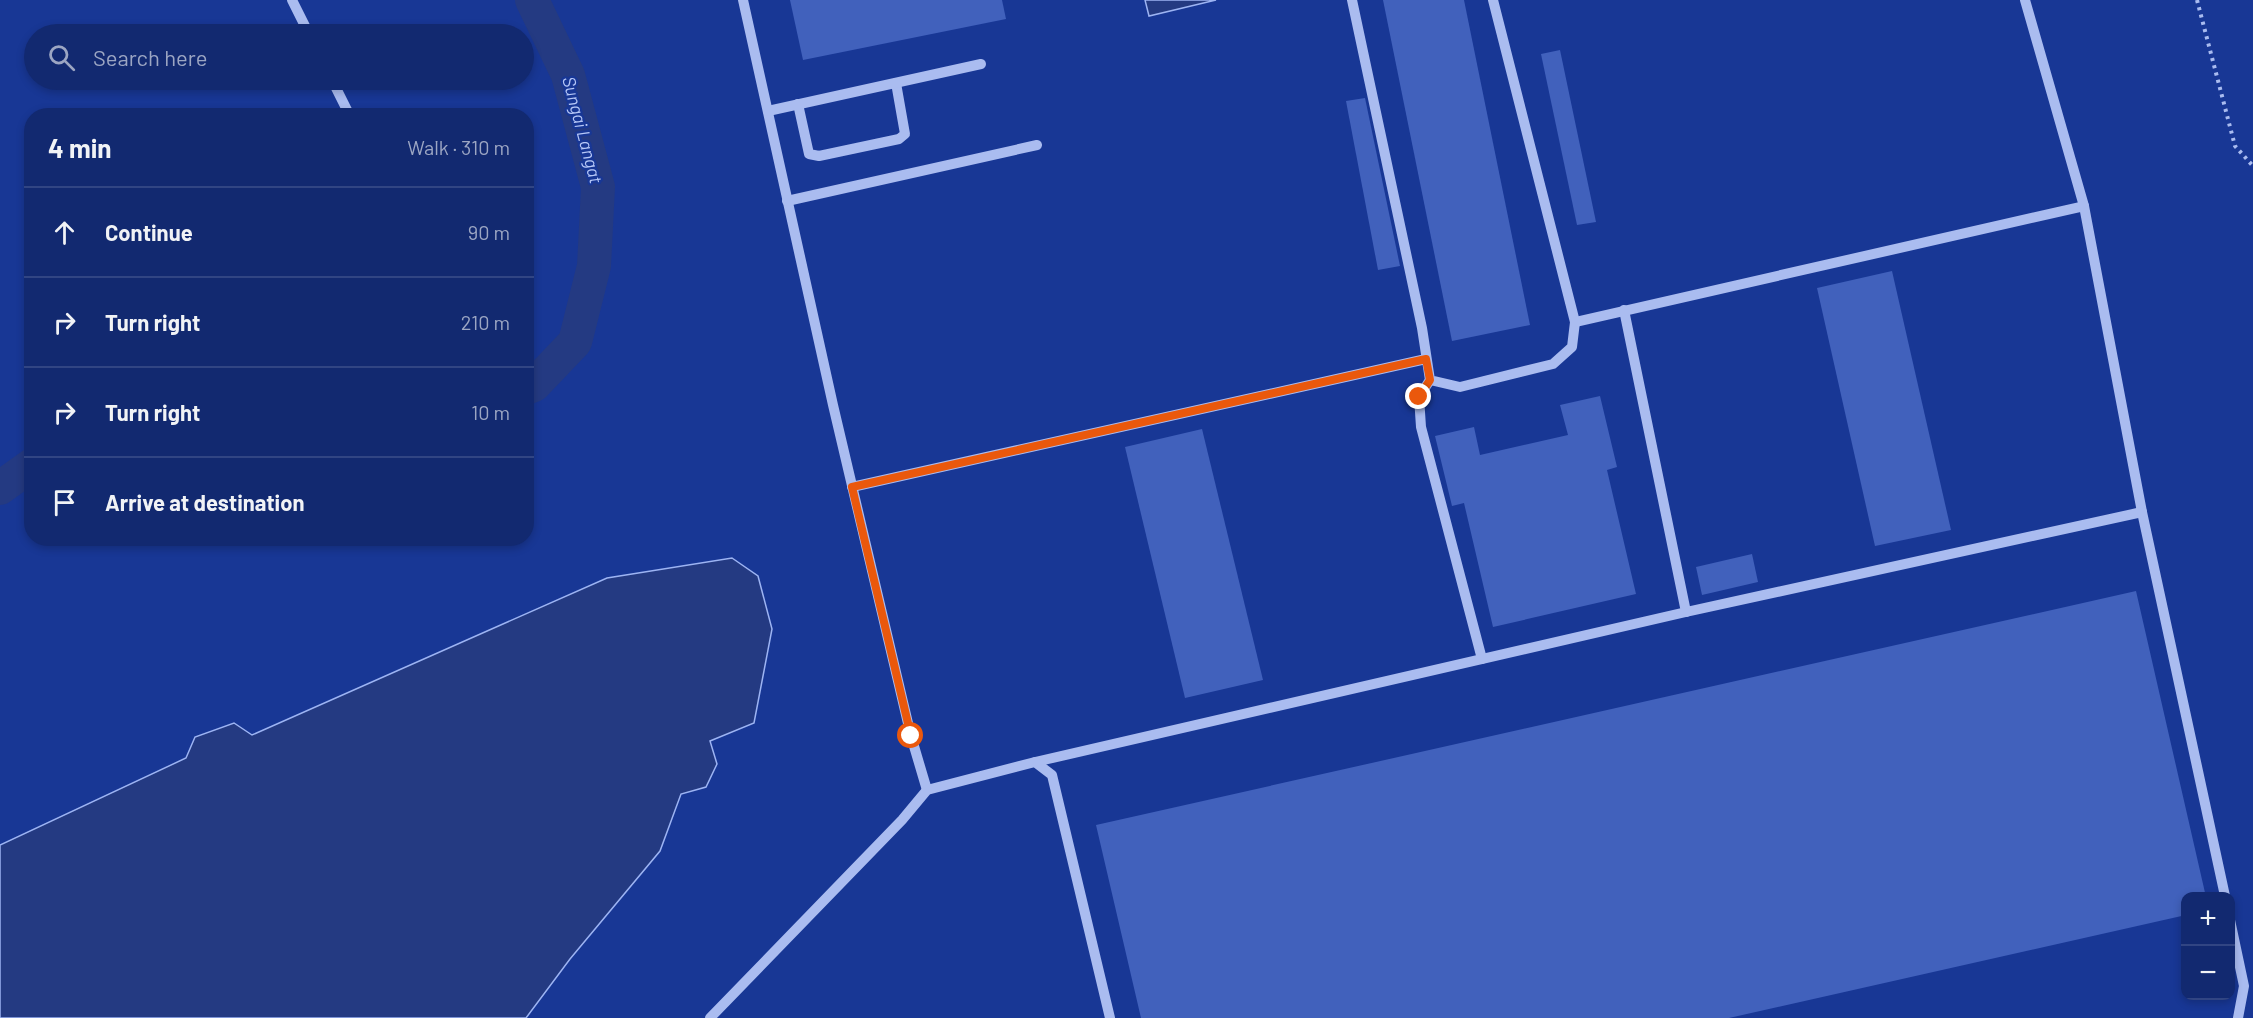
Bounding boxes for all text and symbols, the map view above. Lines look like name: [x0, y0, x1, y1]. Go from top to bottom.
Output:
search box: [24, 24, 534, 90]
icon: search: [45, 41, 78, 74]
text: Search here: [93, 44, 207, 70]
water label: Sungai Langat: [558, 74, 608, 186]
text: 4 min: [48, 132, 112, 163]
text: Walk · 310 m: [407, 135, 510, 159]
icon: ahead: [48, 216, 81, 249]
text: Continue: [105, 219, 193, 245]
text: 90 m: [468, 220, 510, 244]
icon: right: [48, 306, 81, 339]
text: Turn right: [105, 309, 200, 335]
text: 210 m: [461, 310, 510, 334]
route end: [1405, 383, 1431, 409]
icon: right: [48, 396, 81, 429]
text: Turn right: [105, 399, 200, 425]
text: 10 m: [471, 400, 510, 424]
icon: arrive: [48, 486, 81, 519]
text: Arrive at destination: [105, 489, 304, 515]
route start: [897, 722, 923, 748]
map controls: [2181, 892, 2235, 1000]
button: +: [2181, 892, 2235, 946]
button: −: [2181, 946, 2235, 1000]

